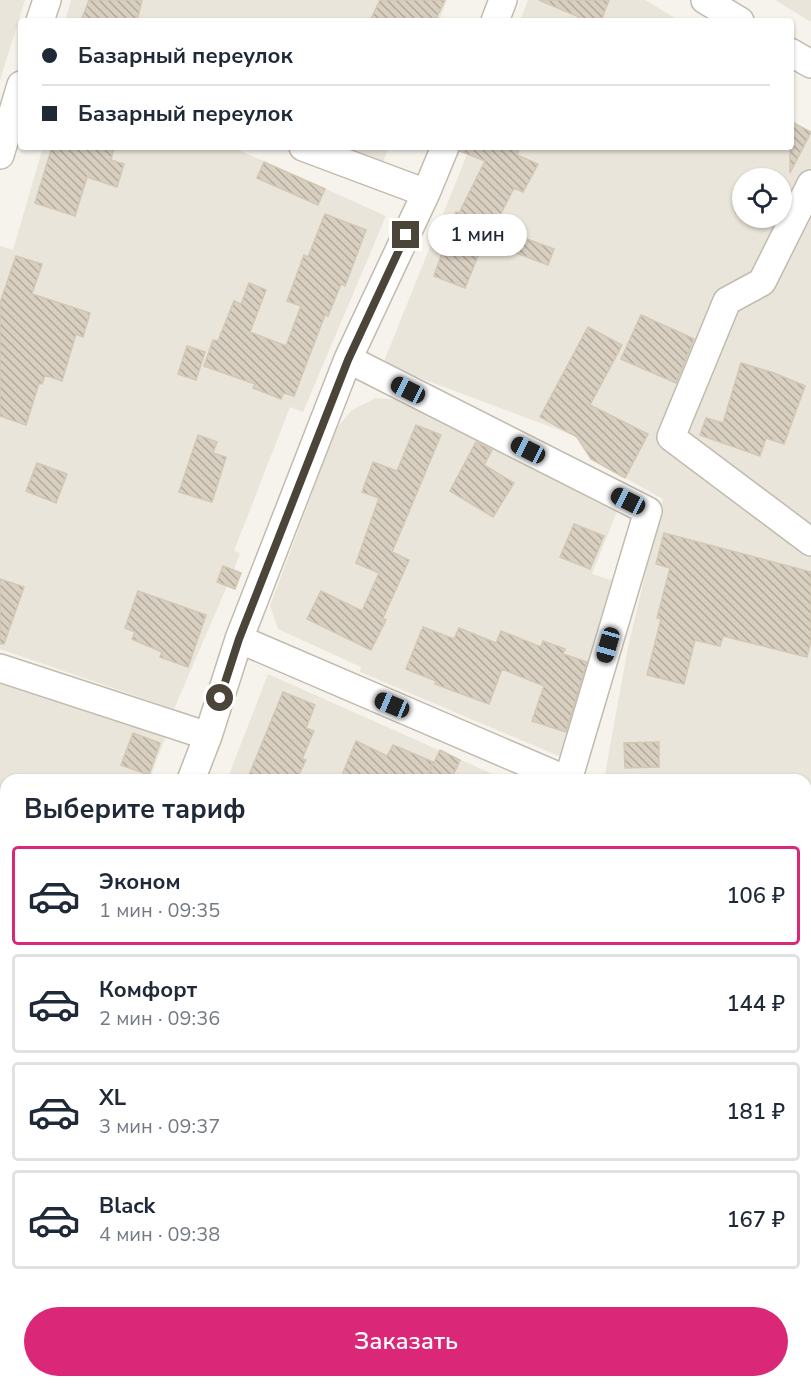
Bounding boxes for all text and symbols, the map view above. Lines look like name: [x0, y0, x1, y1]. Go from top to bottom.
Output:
text: Базарный переулок: [78, 41, 293, 71]
text: Базарный переулок: [78, 99, 293, 129]
map controls: [732, 168, 792, 228]
button: locate: [732, 168, 792, 228]
callout: 1 мин: [427, 214, 526, 256]
route end: [392, 221, 419, 248]
text: 1 мин: [450, 221, 505, 248]
car: [388, 374, 428, 406]
car: [508, 434, 548, 466]
car: [608, 485, 648, 517]
car: [594, 625, 622, 665]
route start: [206, 684, 233, 711]
car: [372, 690, 412, 720]
text: Выберите тариф: [24, 791, 246, 828]
text: Эконом: [99, 867, 181, 897]
icon: car: [27, 869, 81, 923]
text: 106 ₽: [726, 881, 785, 911]
text: 1 мин · 09:35: [99, 897, 220, 924]
text: Комфорт: [99, 975, 197, 1005]
icon: car: [27, 977, 81, 1031]
text: 144 ₽: [726, 989, 785, 1019]
text: 2 мин · 09:36: [99, 1005, 220, 1032]
text: XL: [99, 1083, 126, 1113]
icon: car: [27, 1085, 81, 1139]
text: 181 ₽: [726, 1097, 785, 1127]
text: 3 мин · 09:37: [99, 1113, 220, 1140]
text: Black: [99, 1191, 155, 1221]
icon: car: [27, 1193, 81, 1247]
text: 167 ₽: [726, 1205, 785, 1235]
text: 4 мин · 09:38: [99, 1221, 220, 1248]
button: Заказать: [24, 1307, 788, 1376]

